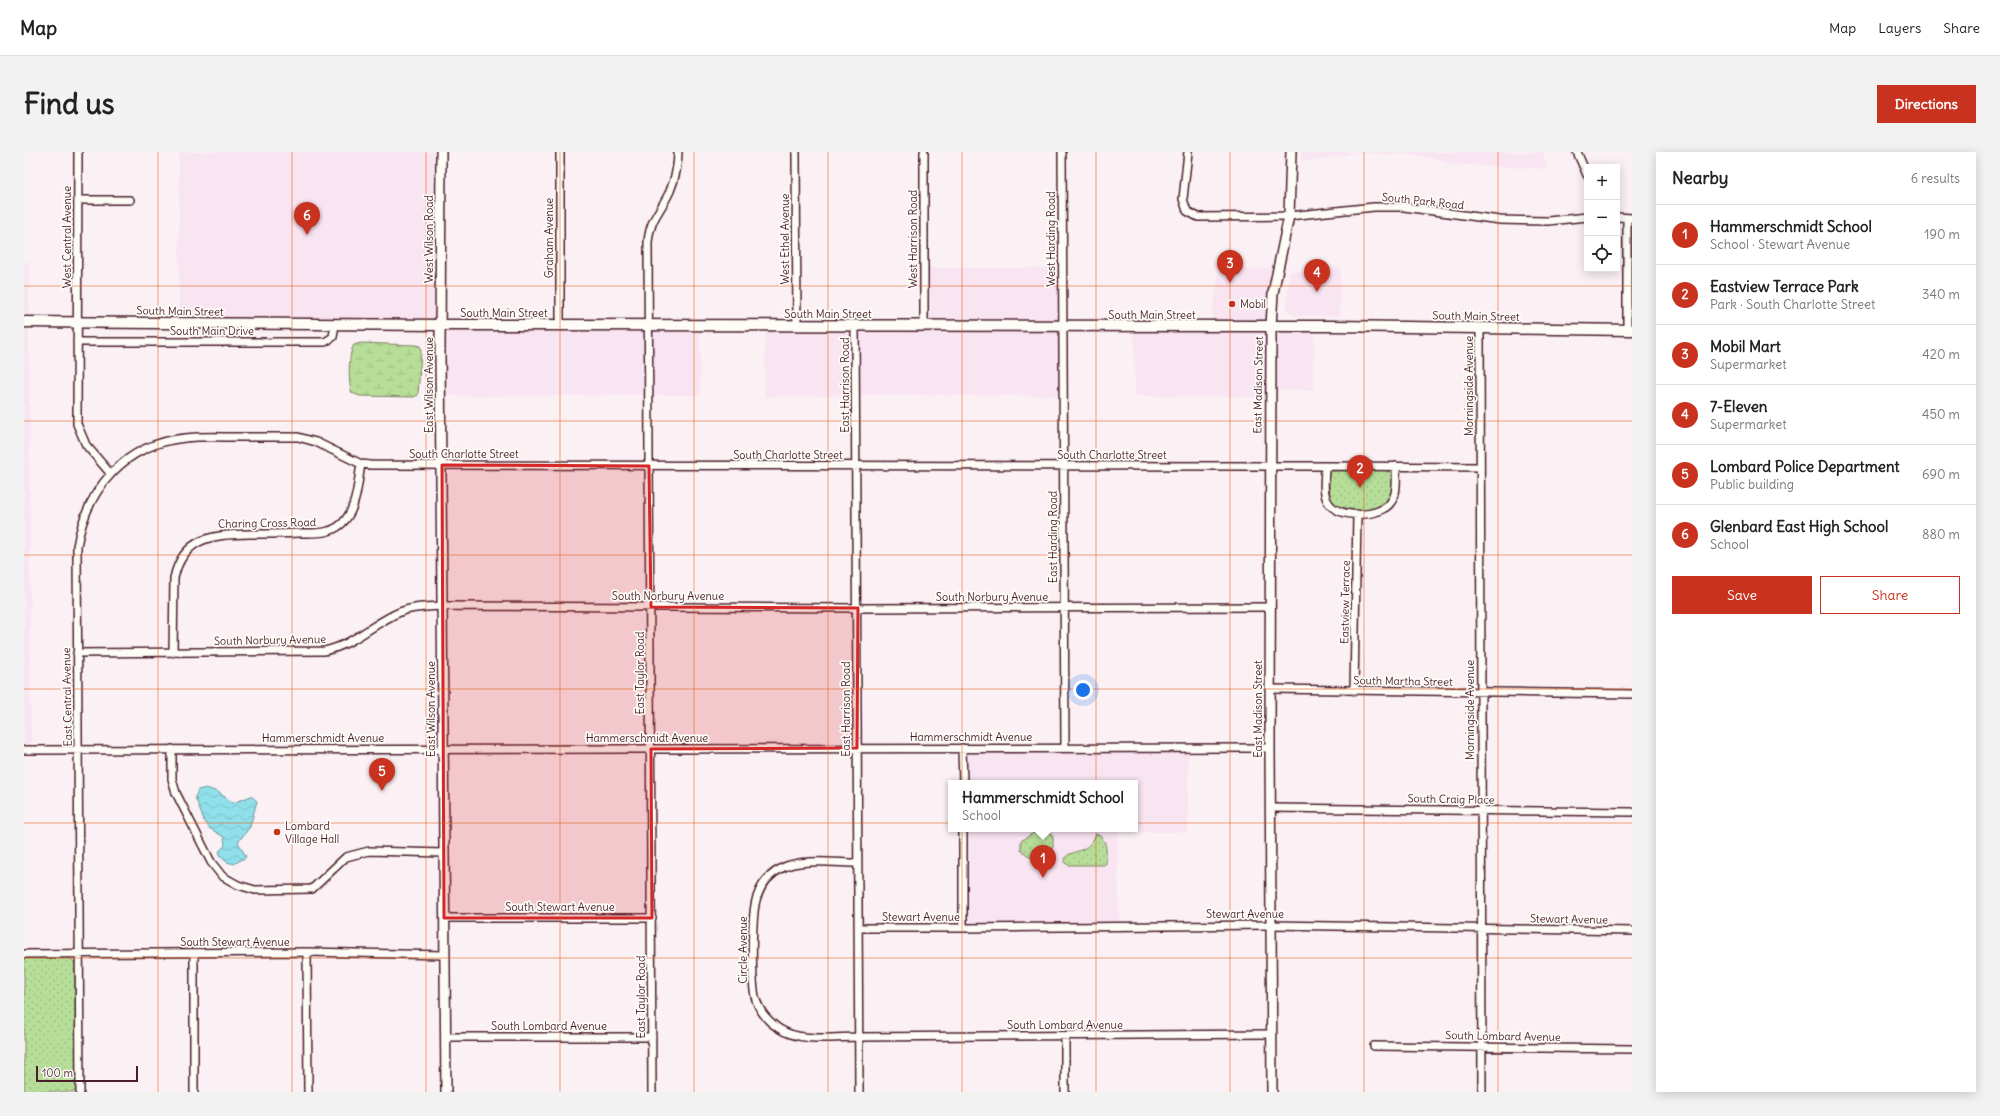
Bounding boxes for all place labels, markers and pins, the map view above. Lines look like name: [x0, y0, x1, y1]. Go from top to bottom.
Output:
pin: 6: [294, 202, 320, 235]
pin: 3: [1217, 250, 1243, 283]
pin: 4: [1304, 259, 1330, 292]
place label: Mobil: [1240, 297, 1266, 311]
marker: Mobil: [1227, 299, 1237, 309]
pin: 2: [1347, 455, 1373, 488]
pin: 5: [369, 758, 395, 791]
place label: Lombard Village Hall: [285, 819, 339, 846]
marker: Lombard Village Hall: [272, 827, 282, 837]
pin: 1: [1030, 845, 1056, 878]

